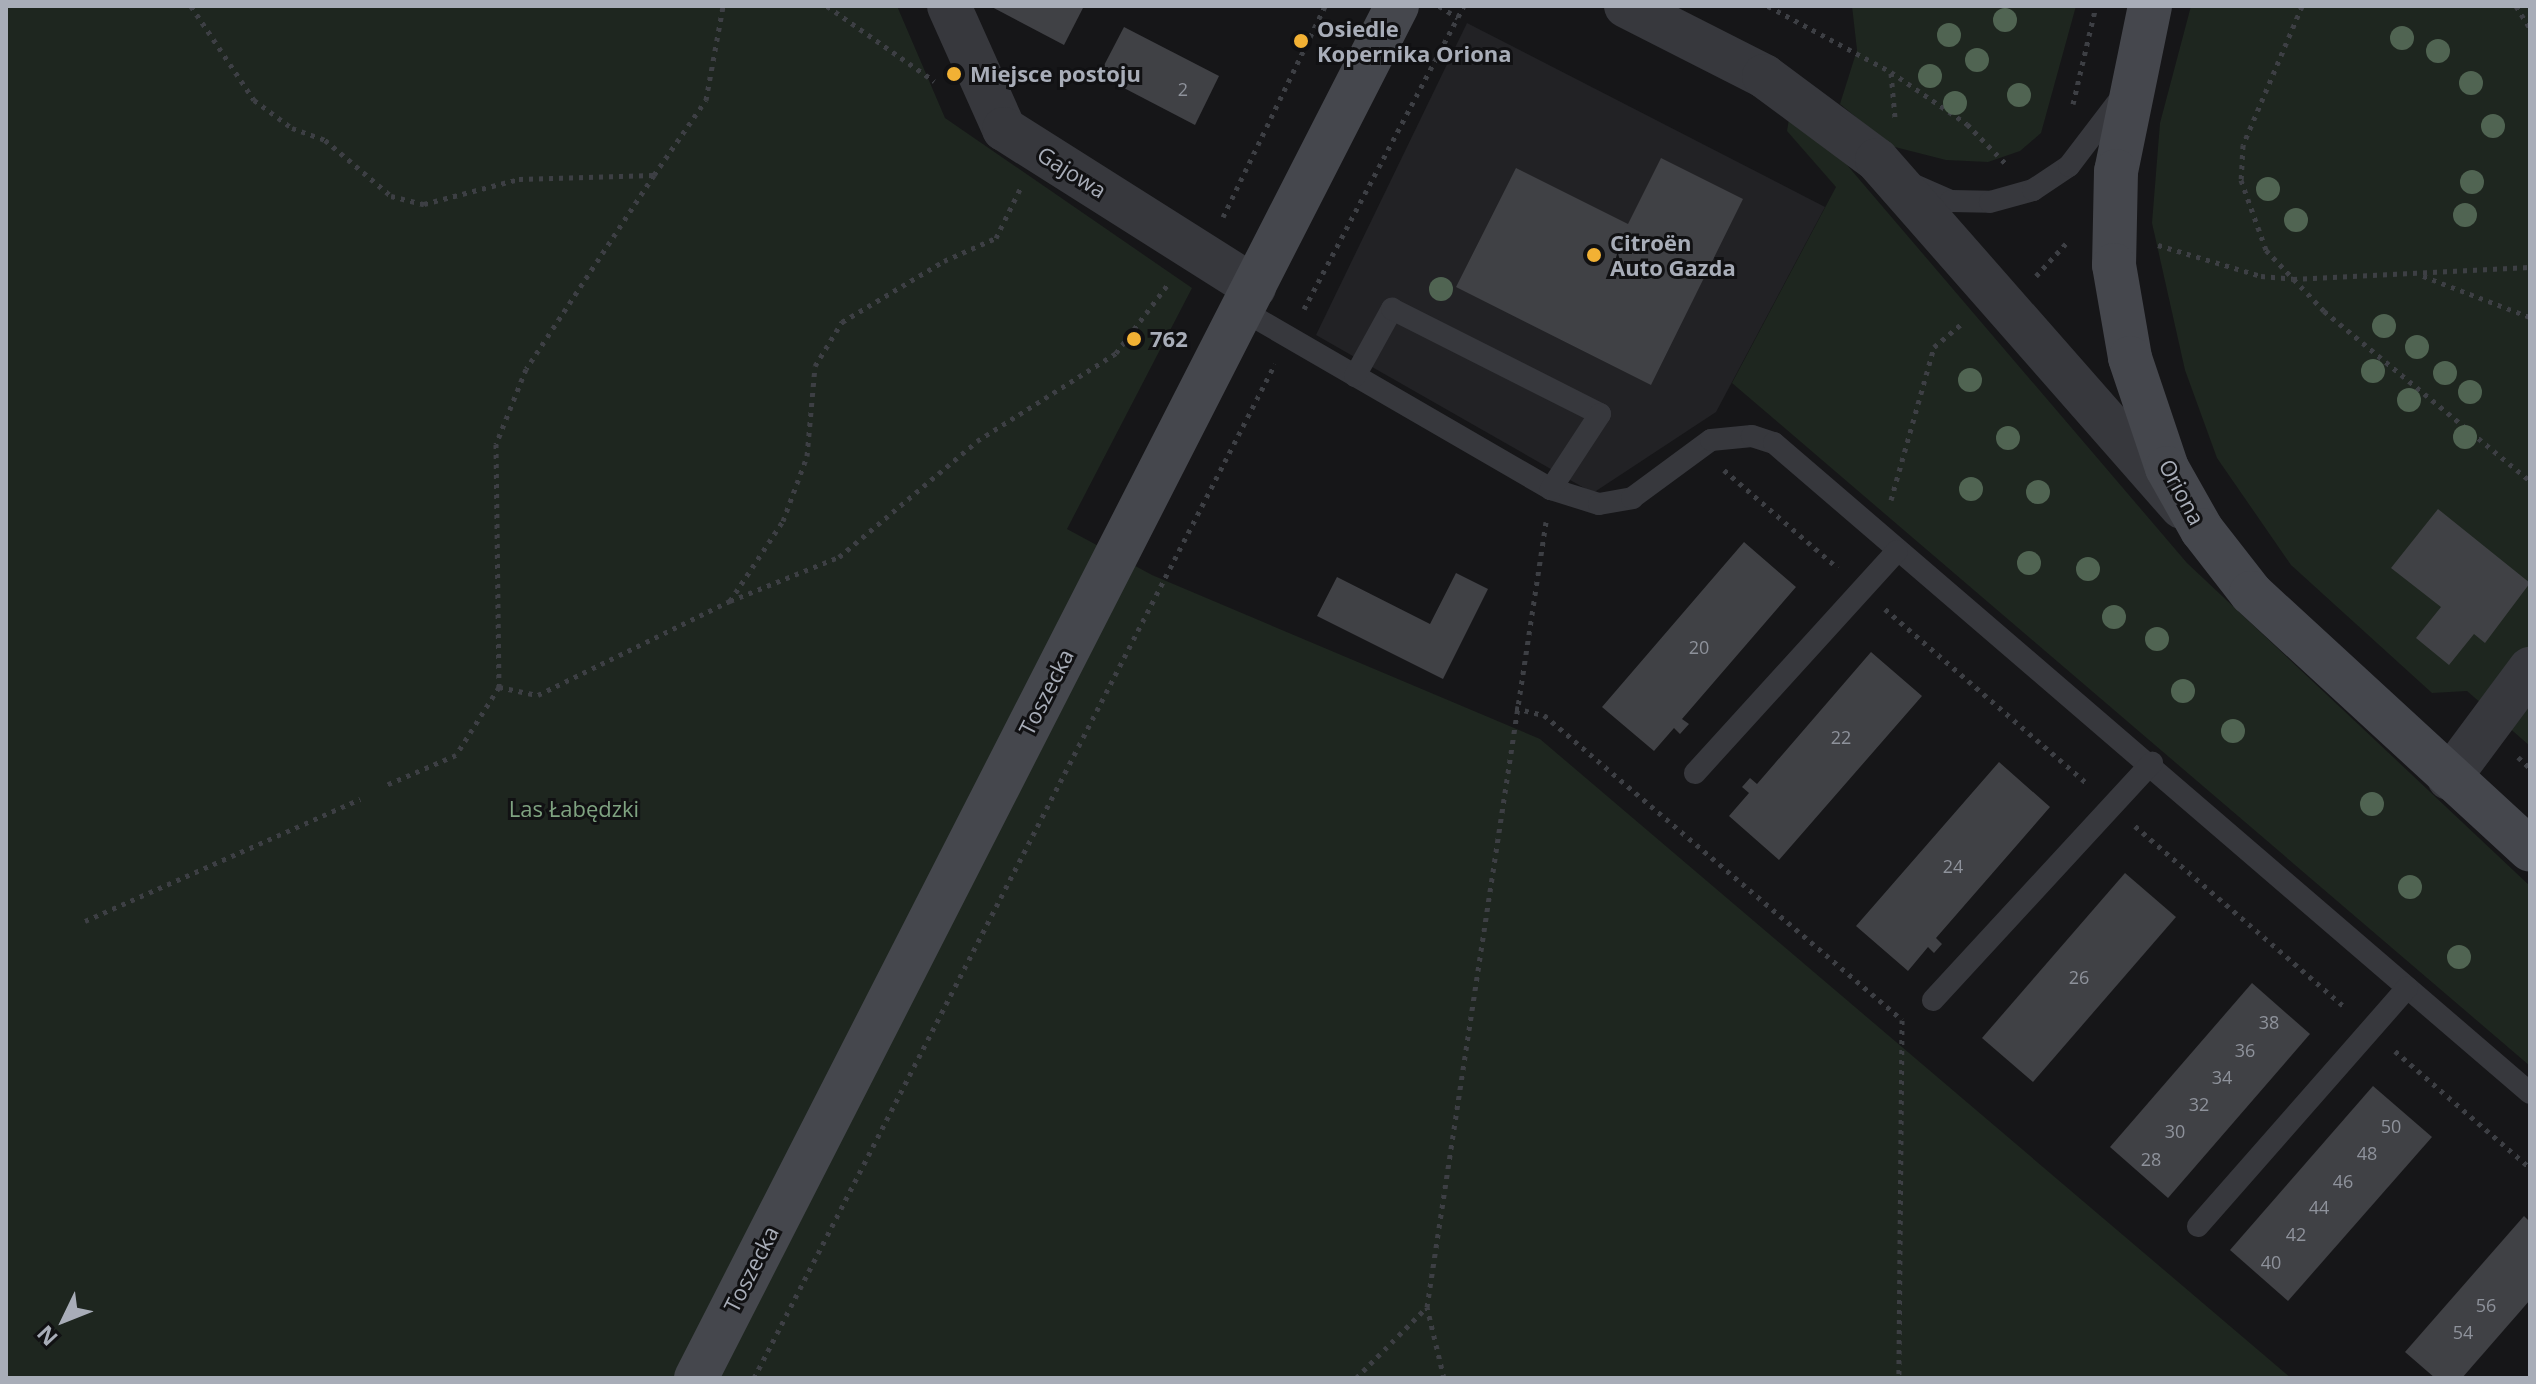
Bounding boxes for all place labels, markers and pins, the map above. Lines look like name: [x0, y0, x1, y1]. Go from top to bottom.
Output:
place label: Osiedle Kopernika Oriona: [1317, 15, 1512, 66]
marker: Osiedle Kopernika Oriona: [1292, 32, 1310, 50]
place label: Miejsce postoju: [970, 61, 1141, 87]
marker: Miejsce postoju: [945, 65, 963, 83]
place label: Citroën Auto Gazda: [1610, 229, 1736, 280]
marker: Citroën Auto Gazda: [1585, 246, 1603, 264]
place label: 762: [1150, 326, 1188, 352]
marker: 762: [1125, 330, 1143, 348]

